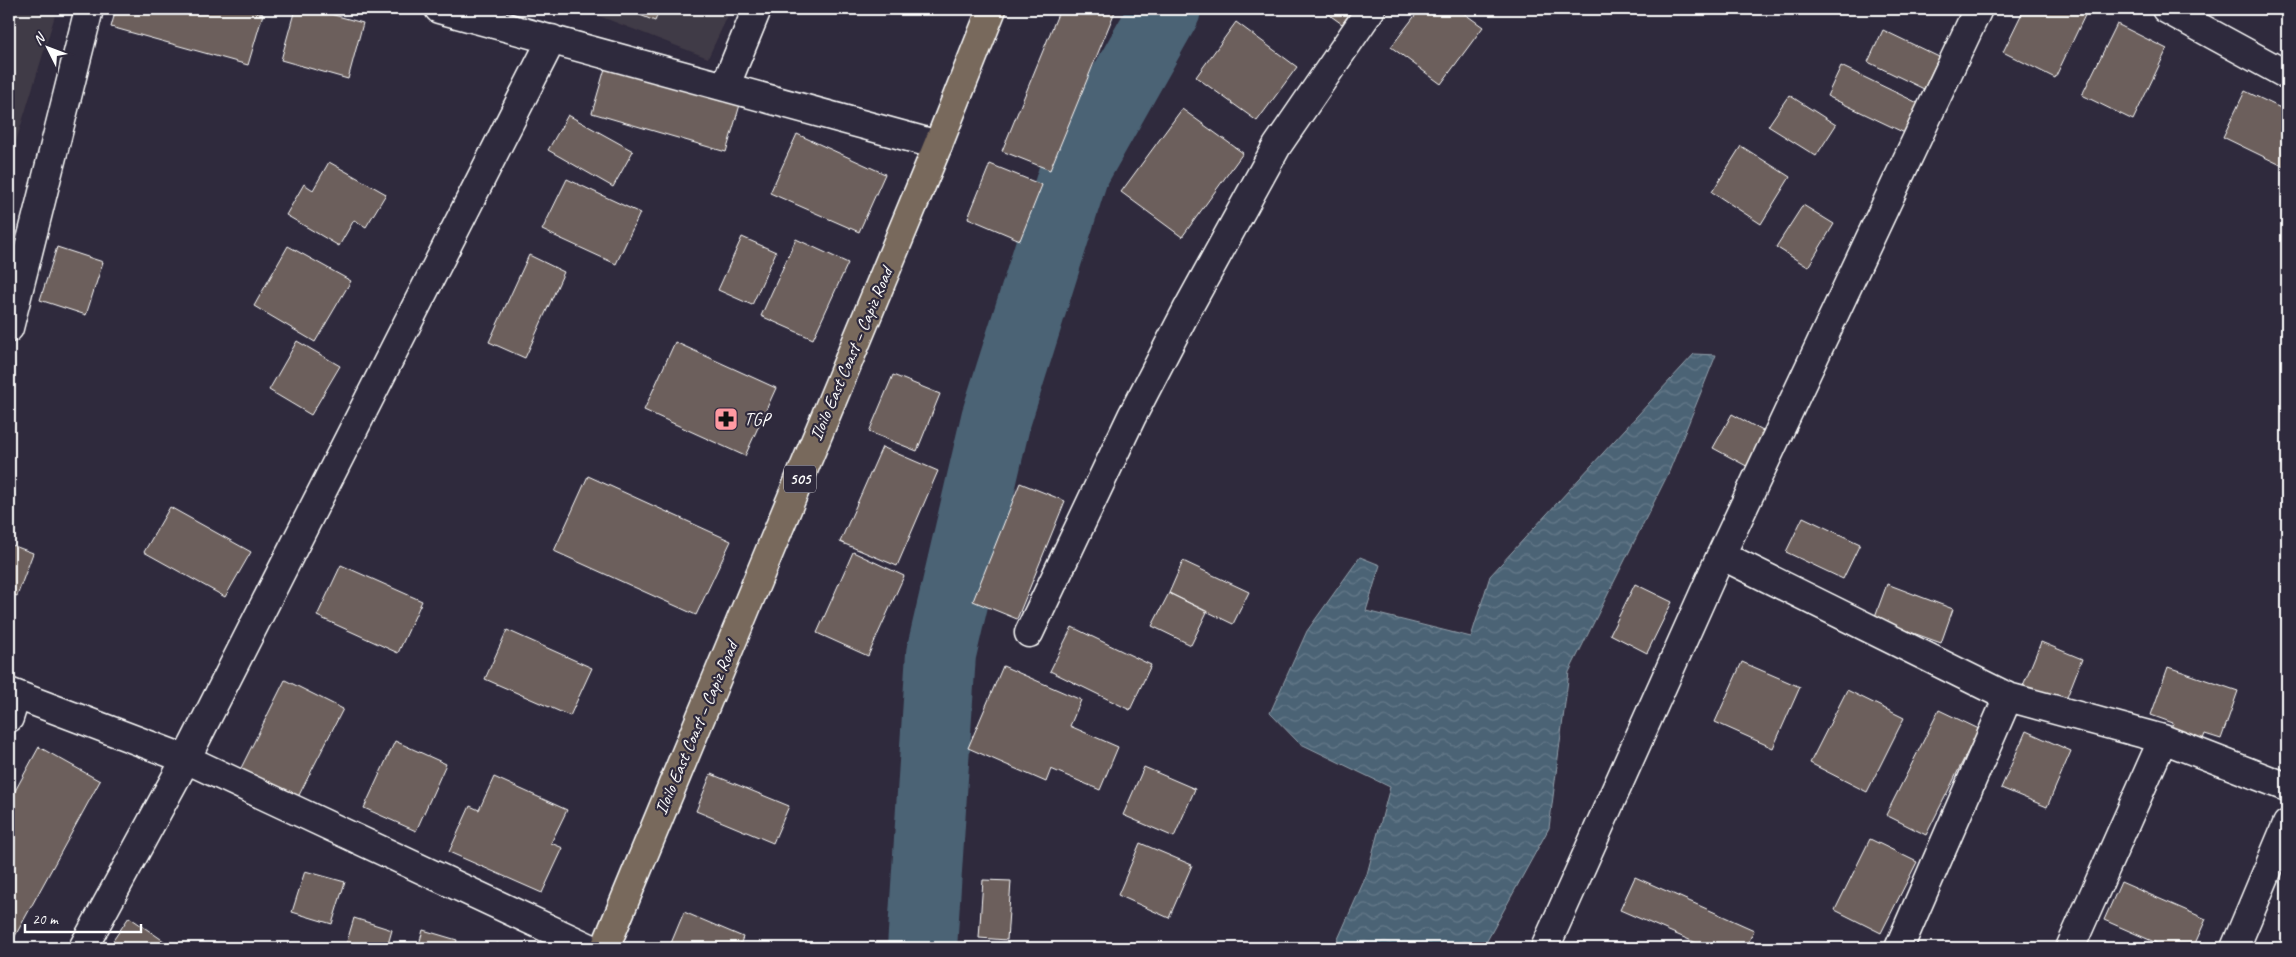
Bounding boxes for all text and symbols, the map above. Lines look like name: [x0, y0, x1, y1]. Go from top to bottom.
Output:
north arrow: [22, 22, 72, 72]
text: N: [29, 29, 49, 49]
street label: Iloilo East Coast – Capiz Road: [805, 261, 899, 444]
pharmacy icon: TGP: [713, 406, 739, 432]
place label: TGP: [744, 408, 772, 430]
road number: 505: [784, 466, 816, 492]
street label: Iloilo East Coast – Capiz Road: [650, 635, 744, 818]
scale bar: [25, 902, 141, 934]
text: 20 m: [32, 910, 59, 929]

